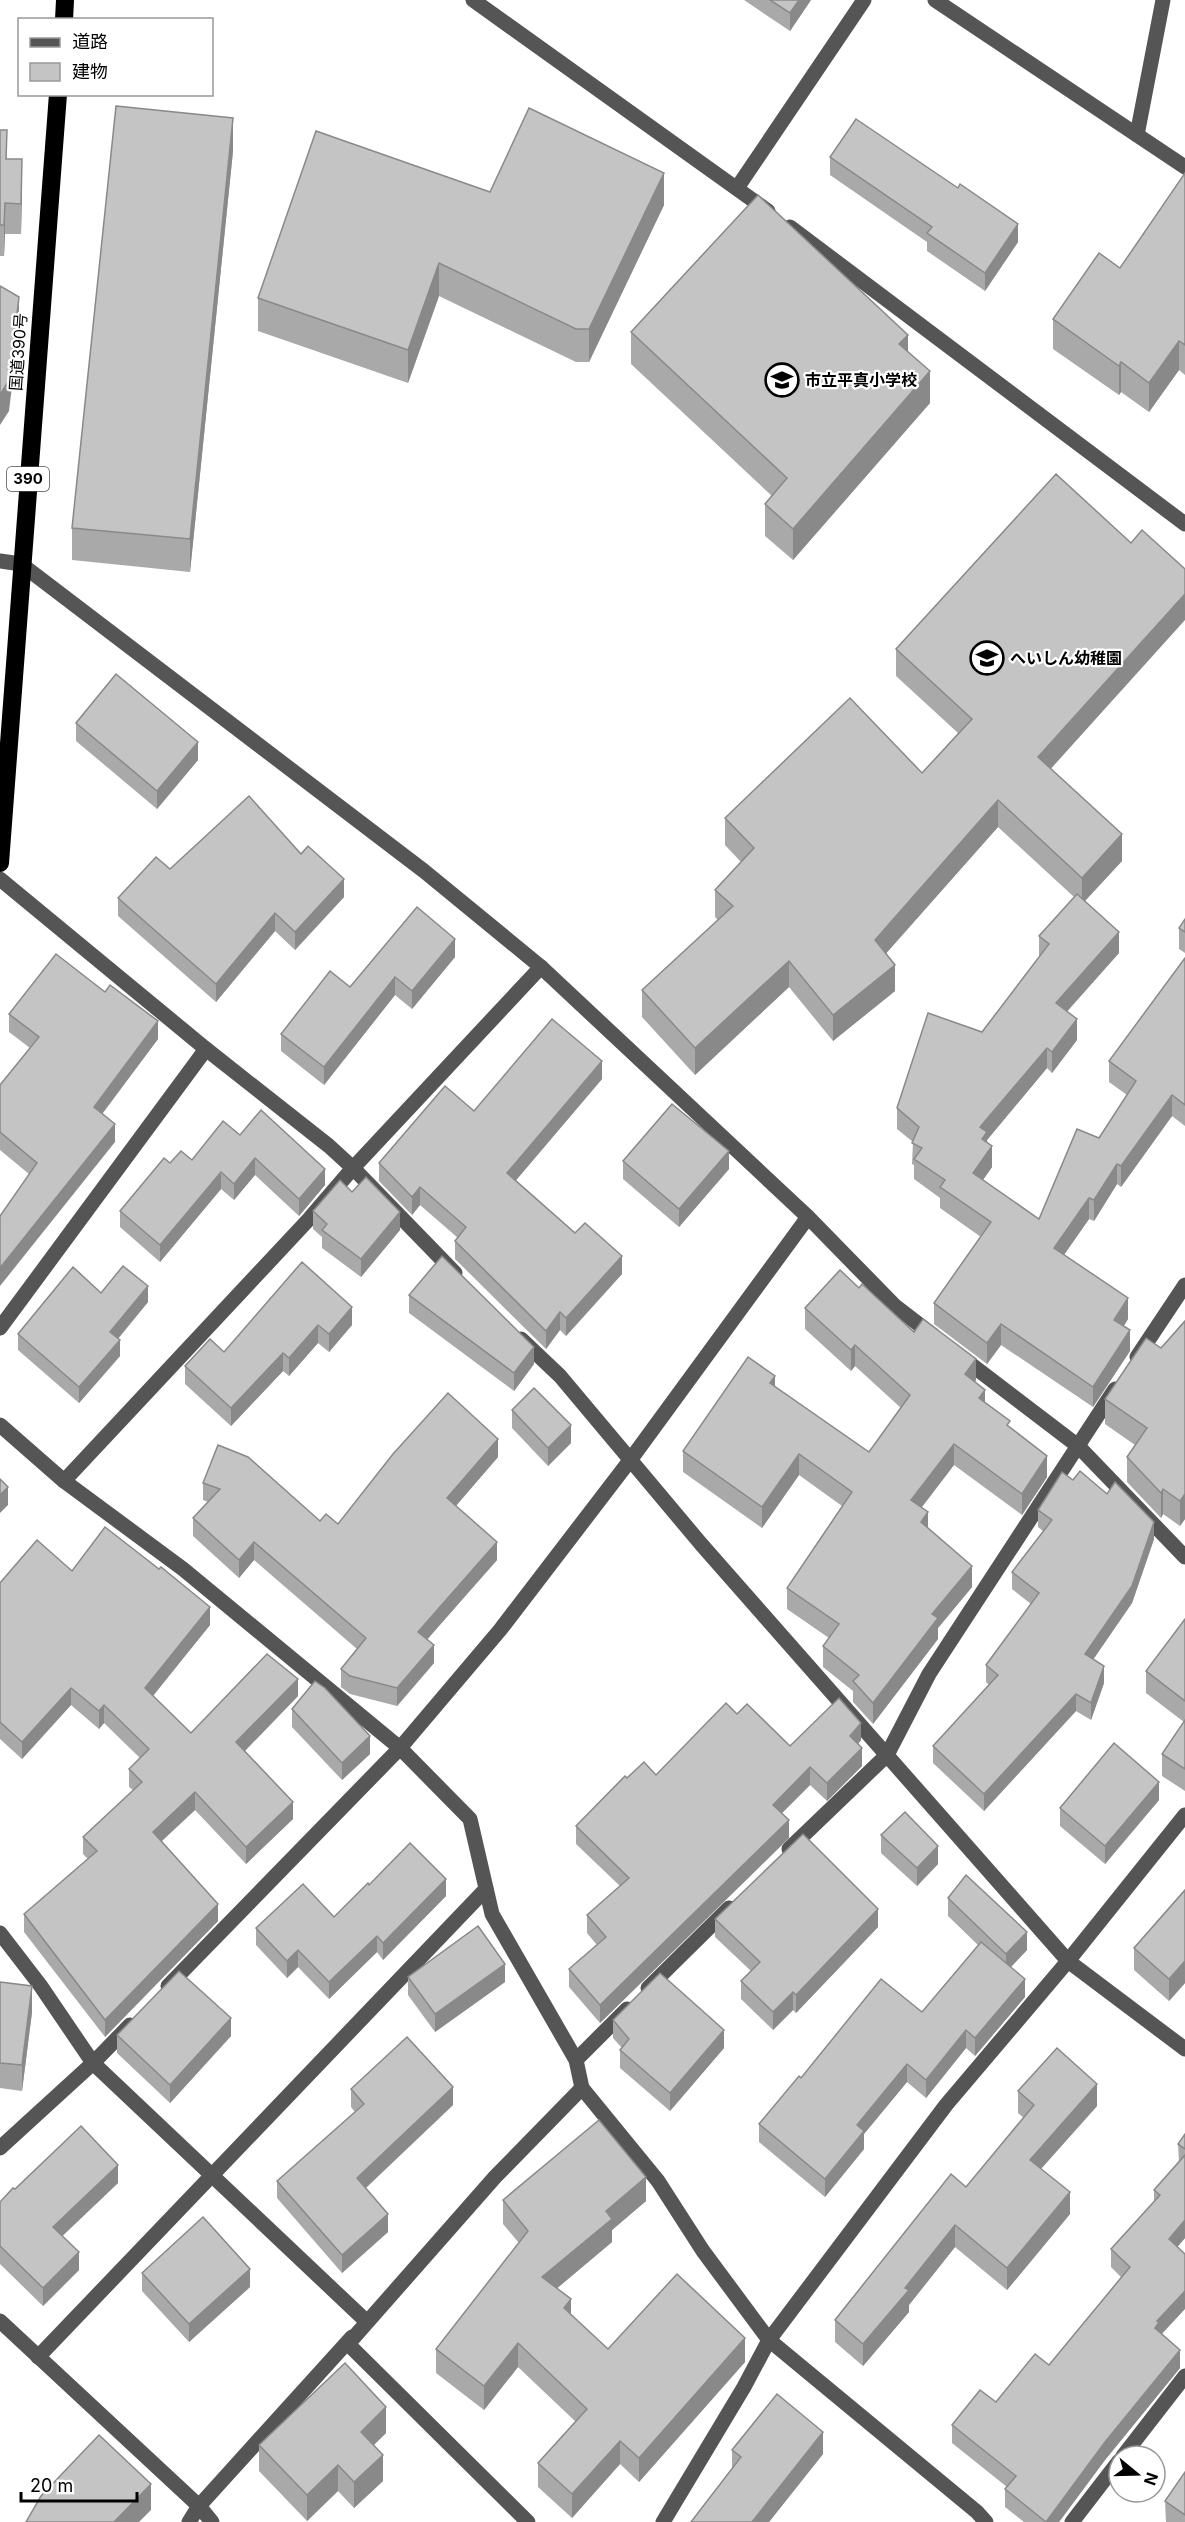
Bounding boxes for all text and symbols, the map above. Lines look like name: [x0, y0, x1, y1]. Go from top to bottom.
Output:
legend: [18, 18, 213, 96]
text: 道路: [72, 31, 108, 52]
text: 建物: [72, 61, 108, 82]
street label: 国道390号: [5, 312, 31, 392]
school or university icon: 市立平真小学校: [764, 362, 800, 398]
place label: 市立平真小学校: [805, 370, 917, 390]
road number: 390: [7, 467, 49, 491]
school or university icon: へいしん幼稚園: [969, 640, 1005, 676]
place label: へいしん幼稚園: [1010, 648, 1122, 668]
north arrow: [1107, 2444, 1167, 2504]
scale bar: [21, 2465, 136, 2503]
text: N: [1140, 2470, 1163, 2488]
text: 20 m: [30, 2475, 73, 2496]

